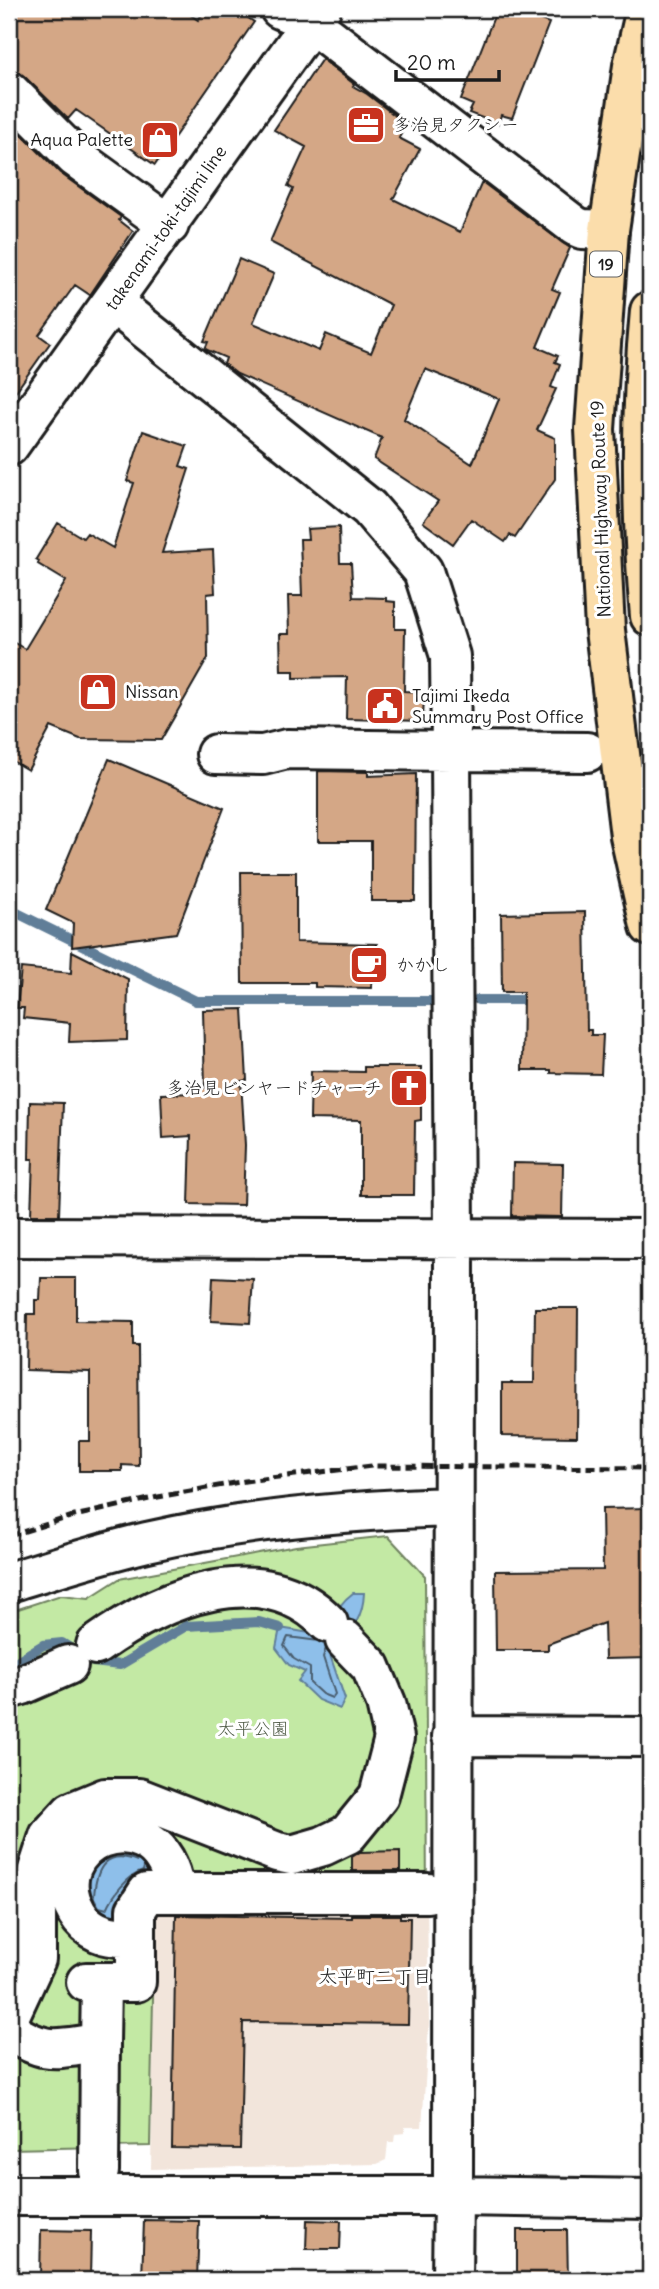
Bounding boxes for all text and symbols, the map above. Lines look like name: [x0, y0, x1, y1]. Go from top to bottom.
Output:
scale bar: [396, 38, 500, 82]
text: 20 m: [407, 49, 456, 76]
office icon: 多治見タクシー: [345, 104, 387, 146]
place label: 多治見タクシー: [393, 113, 519, 136]
shop icon: Aqua Palette: [139, 119, 181, 161]
place label: Aqua Palette: [30, 128, 133, 151]
street label: takenami-toki-tajimi line: [100, 141, 231, 315]
road number: 19: [590, 252, 622, 276]
street label: National Highway Route 19: [585, 400, 616, 618]
shop icon: Nissan: [77, 671, 119, 713]
place label: Nissan: [125, 680, 178, 703]
place label: Tajimi Ikeda Summary Post Office: [412, 684, 584, 728]
public building icon: Tajimi Ikeda Summary Post Office: [364, 685, 406, 727]
cafe icon: かかし: [348, 944, 390, 986]
place label: かかし: [396, 953, 450, 976]
church icon: 多治見ビンヤードチャーチ: [388, 1067, 430, 1109]
place label: 多治見ビンヤードチャーチ: [166, 1076, 382, 1099]
park label: 太平公園: [217, 1717, 289, 1740]
district label: 太平町二丁目: [318, 1964, 432, 1988]

